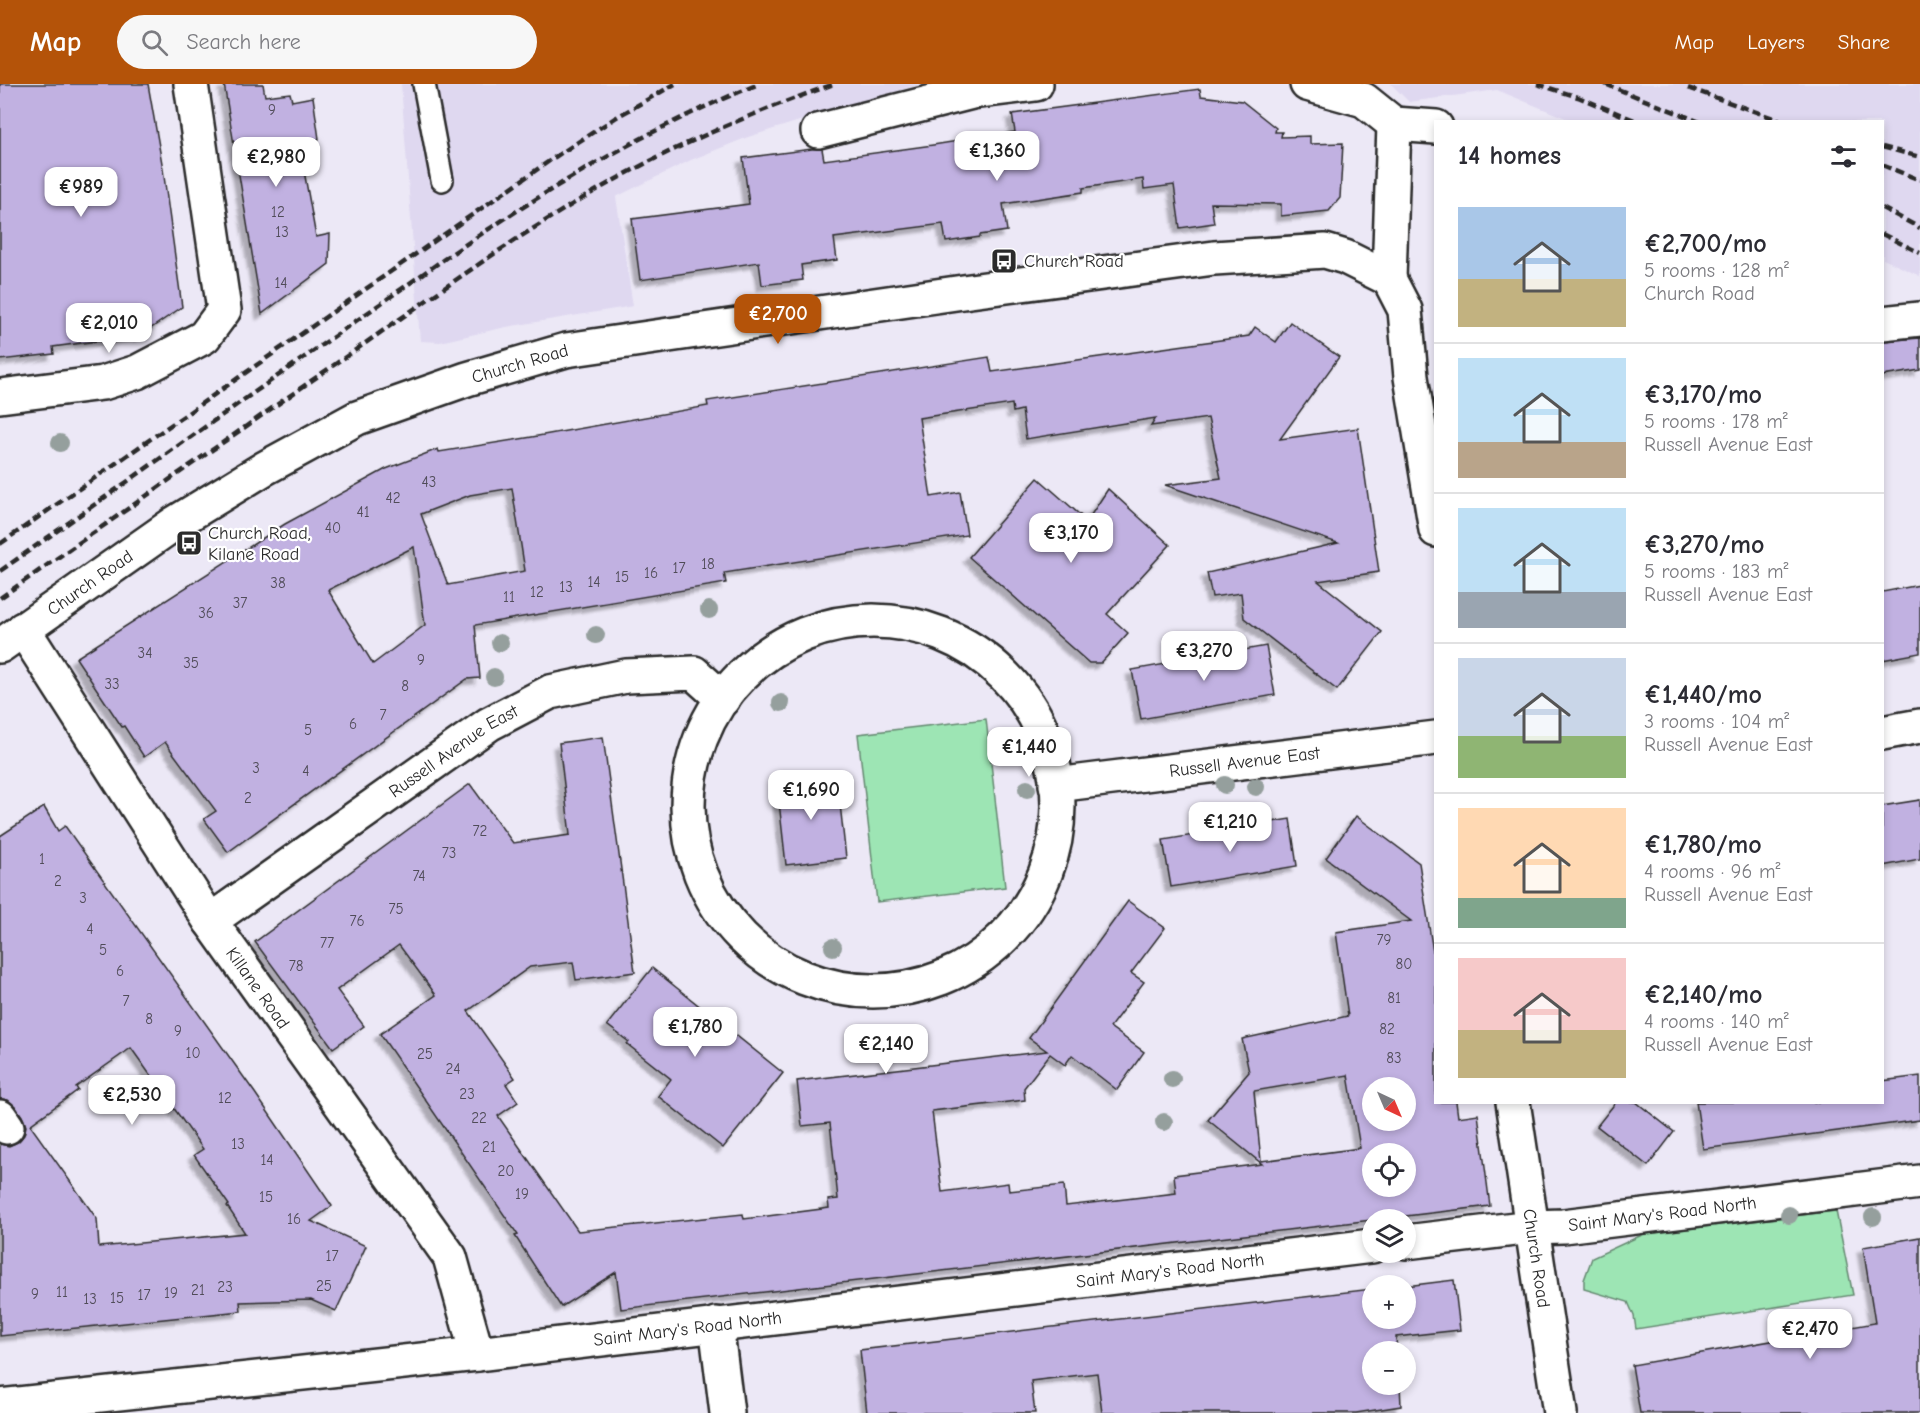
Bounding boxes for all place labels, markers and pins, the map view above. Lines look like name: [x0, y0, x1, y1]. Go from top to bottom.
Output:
pin: €1,360: [948, 131, 1046, 182]
pin: €2,980: [227, 137, 325, 188]
pin: €989: [45, 167, 117, 218]
bus stop icon: Church Road: [989, 246, 1019, 276]
place label: Church Road: [1024, 251, 1124, 272]
pin: €2,700: [729, 294, 827, 345]
pin: €2,010: [60, 303, 158, 354]
pin: €3,170: [1022, 513, 1120, 564]
place label: Church Road, Kilane Road: [208, 523, 311, 565]
bus stop icon: Church Road, Kilane Road: [174, 528, 204, 558]
pin: €3,270: [1155, 631, 1253, 682]
pin: €1,440: [980, 727, 1078, 778]
pin: €1,690: [762, 770, 860, 821]
pin: €1,210: [1181, 802, 1279, 853]
pin: €1,780: [646, 1007, 744, 1058]
pin: €2,140: [837, 1024, 935, 1075]
pin: €2,530: [83, 1075, 181, 1126]
pin: €2,470: [1761, 1309, 1859, 1360]

